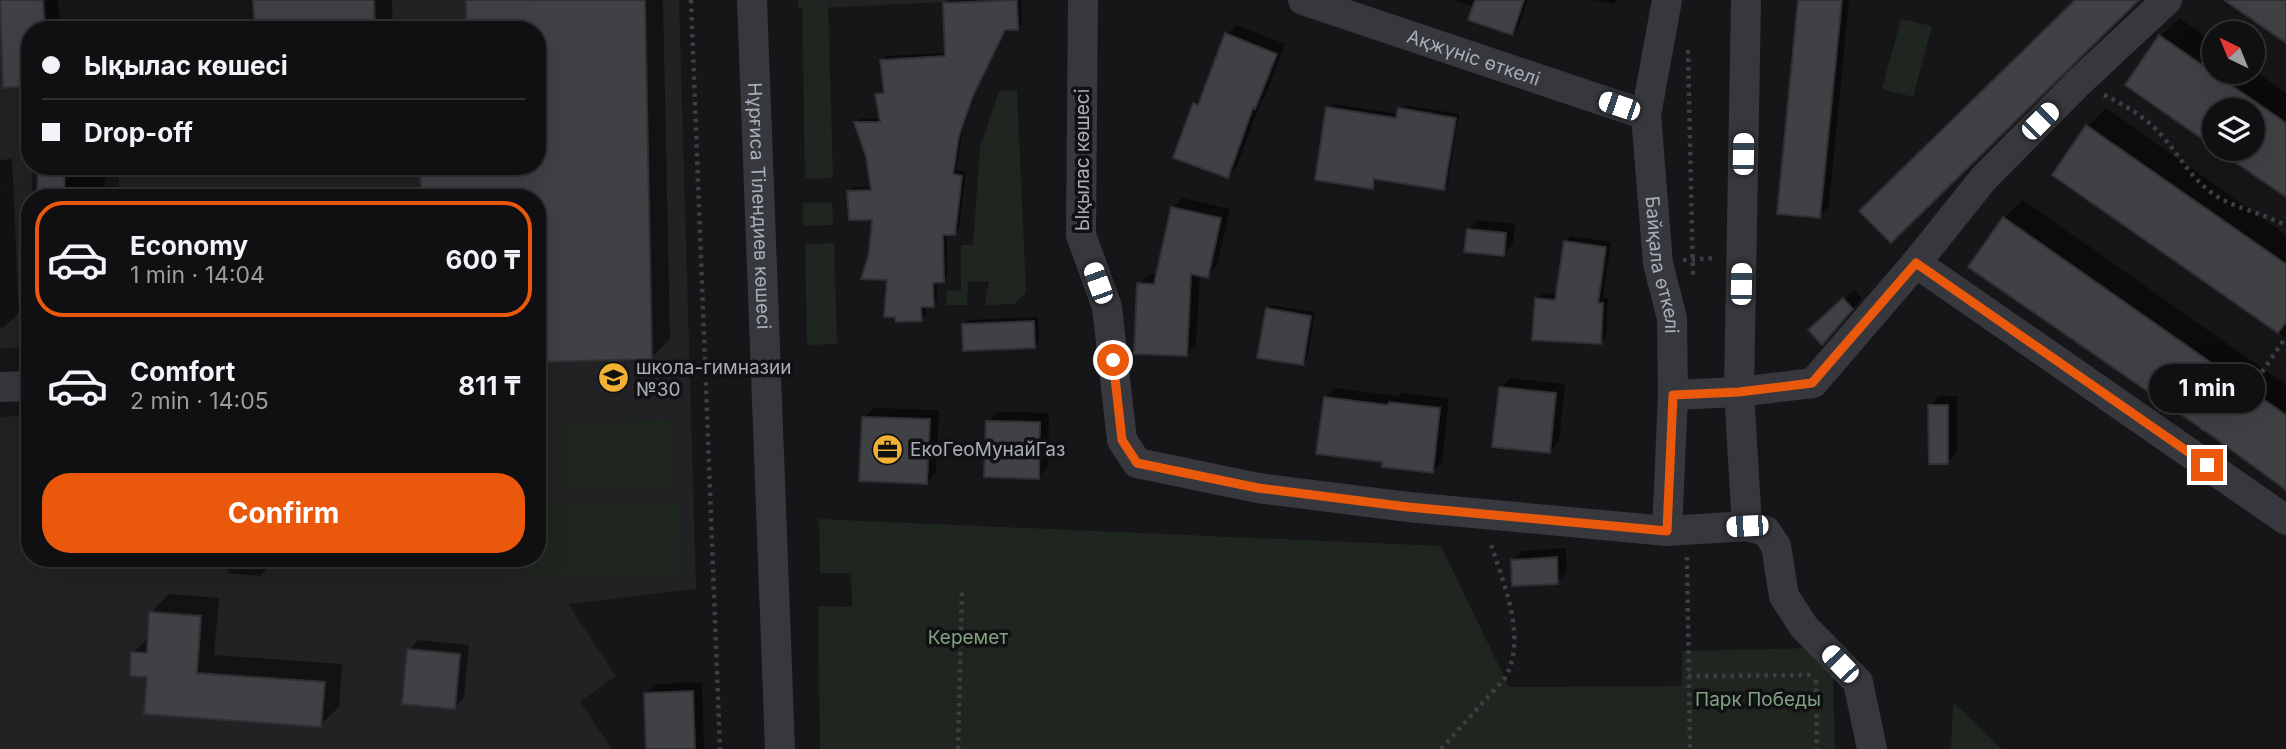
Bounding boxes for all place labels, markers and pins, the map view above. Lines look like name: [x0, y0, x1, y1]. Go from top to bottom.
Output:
place label: школа-гимназии №30: [636, 356, 791, 401]
school or university icon: школа-гимназии №30: [596, 361, 630, 395]
office icon: ЕкоГеоМунайГаз: [870, 432, 904, 466]
place label: ЕкоГеоМунайГаз: [910, 438, 1065, 461]

